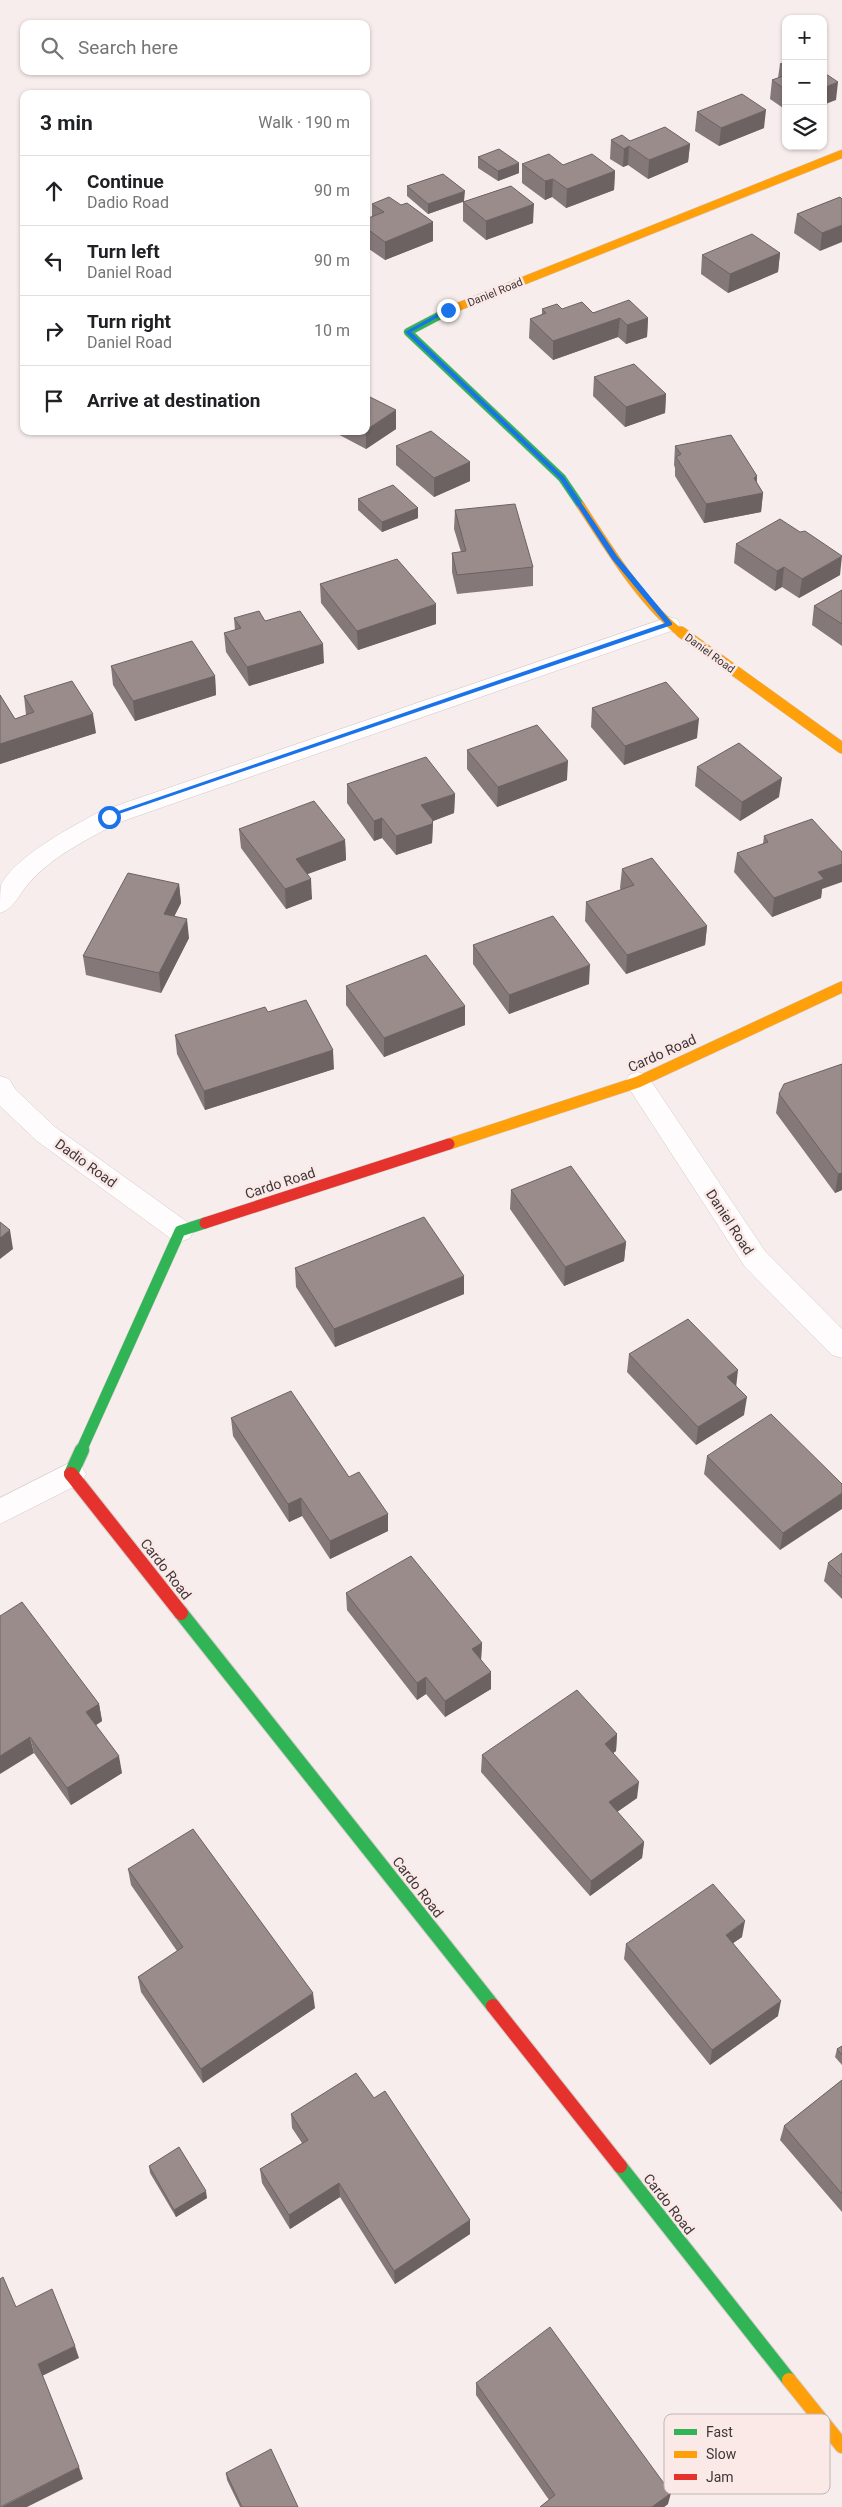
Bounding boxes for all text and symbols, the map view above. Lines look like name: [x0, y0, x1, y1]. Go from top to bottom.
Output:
map controls: [782, 15, 827, 150]
button: +: [782, 15, 827, 60]
search box: [20, 20, 370, 75]
icon: search: [38, 34, 66, 62]
text: Search here: [78, 36, 178, 59]
button: −: [782, 60, 827, 105]
button: layers: [782, 105, 827, 150]
text: 3 min: [40, 111, 93, 135]
text: Walk · 190 m: [258, 113, 350, 132]
text: Continue: [87, 170, 164, 193]
icon: ahead: [40, 177, 68, 205]
text: 90 m: [314, 181, 350, 200]
text: Dadio Road: [87, 193, 169, 212]
text: Turn left: [87, 240, 160, 263]
icon: left: [40, 247, 68, 275]
text: 90 m: [314, 251, 350, 270]
text: Daniel Road: [87, 263, 172, 282]
street label: Daniel Road: [466, 275, 525, 309]
route end: [437, 299, 460, 322]
text: Turn right: [87, 310, 171, 333]
icon: right: [40, 317, 68, 345]
text: 10 m: [314, 321, 350, 340]
text: Daniel Road: [87, 333, 172, 352]
icon: arrive: [40, 387, 68, 415]
text: Arrive at destination: [87, 389, 260, 412]
street label: Daniel Road: [682, 631, 737, 676]
route start: [98, 806, 121, 829]
street label: Cardo Road: [625, 1031, 699, 1075]
street label: Dadio Road: [52, 1135, 120, 1191]
street label: Cardo Road: [243, 1164, 317, 1202]
street label: Daniel Road: [703, 1186, 757, 1258]
street label: Cardo Road: [137, 1535, 195, 1603]
street label: Cardo Road: [389, 1853, 447, 1921]
street label: Cardo Road: [640, 2170, 698, 2238]
legend: [664, 2414, 830, 2494]
text: Fast: [706, 2424, 733, 2440]
text: Slow: [706, 2446, 737, 2462]
text: Jam: [706, 2469, 734, 2485]

